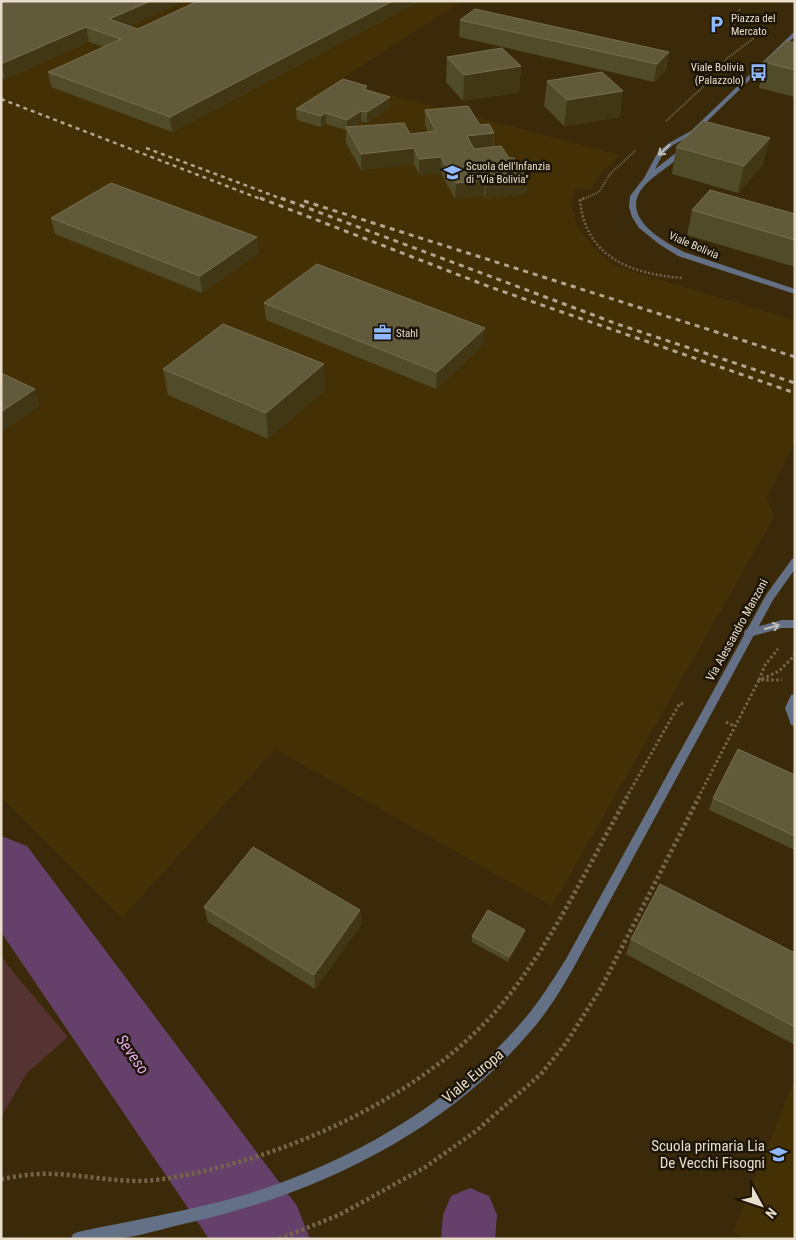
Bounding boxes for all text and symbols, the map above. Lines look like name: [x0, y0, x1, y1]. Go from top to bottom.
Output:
place label: Piazza del Mercato: [731, 12, 775, 38]
parking icon: Piazza del Mercato: [707, 14, 727, 34]
place label: Viale Bolivia (Palazzolo): [691, 61, 744, 87]
bus stop icon: Viale Bolivia (Palazzolo): [748, 63, 768, 83]
one-way arrow: [658, 144, 671, 156]
place label: Scuola dell'Infanzia di "Via Bolivia": [466, 160, 550, 186]
school or university icon: Scuola dell'Infanzia di "Via Bolivia": [442, 162, 462, 182]
street label: Viale Bolivia: [667, 229, 721, 262]
office icon: Stahl: [372, 323, 392, 343]
place label: Stahl: [396, 327, 418, 340]
street label: Via Alessandro Manzoni: [703, 577, 771, 683]
one-way arrow: [763, 622, 779, 631]
water label: Seveso: [112, 1031, 153, 1078]
street label: Viale Europa: [439, 1045, 507, 1107]
place label: Scuola primaria Lia De Vecchi Fisogni: [651, 1137, 765, 1172]
school or university icon: Scuola primaria Lia De Vecchi Fisogni: [769, 1145, 789, 1165]
north arrow: [736, 1180, 786, 1230]
text: N: [762, 1205, 780, 1222]

